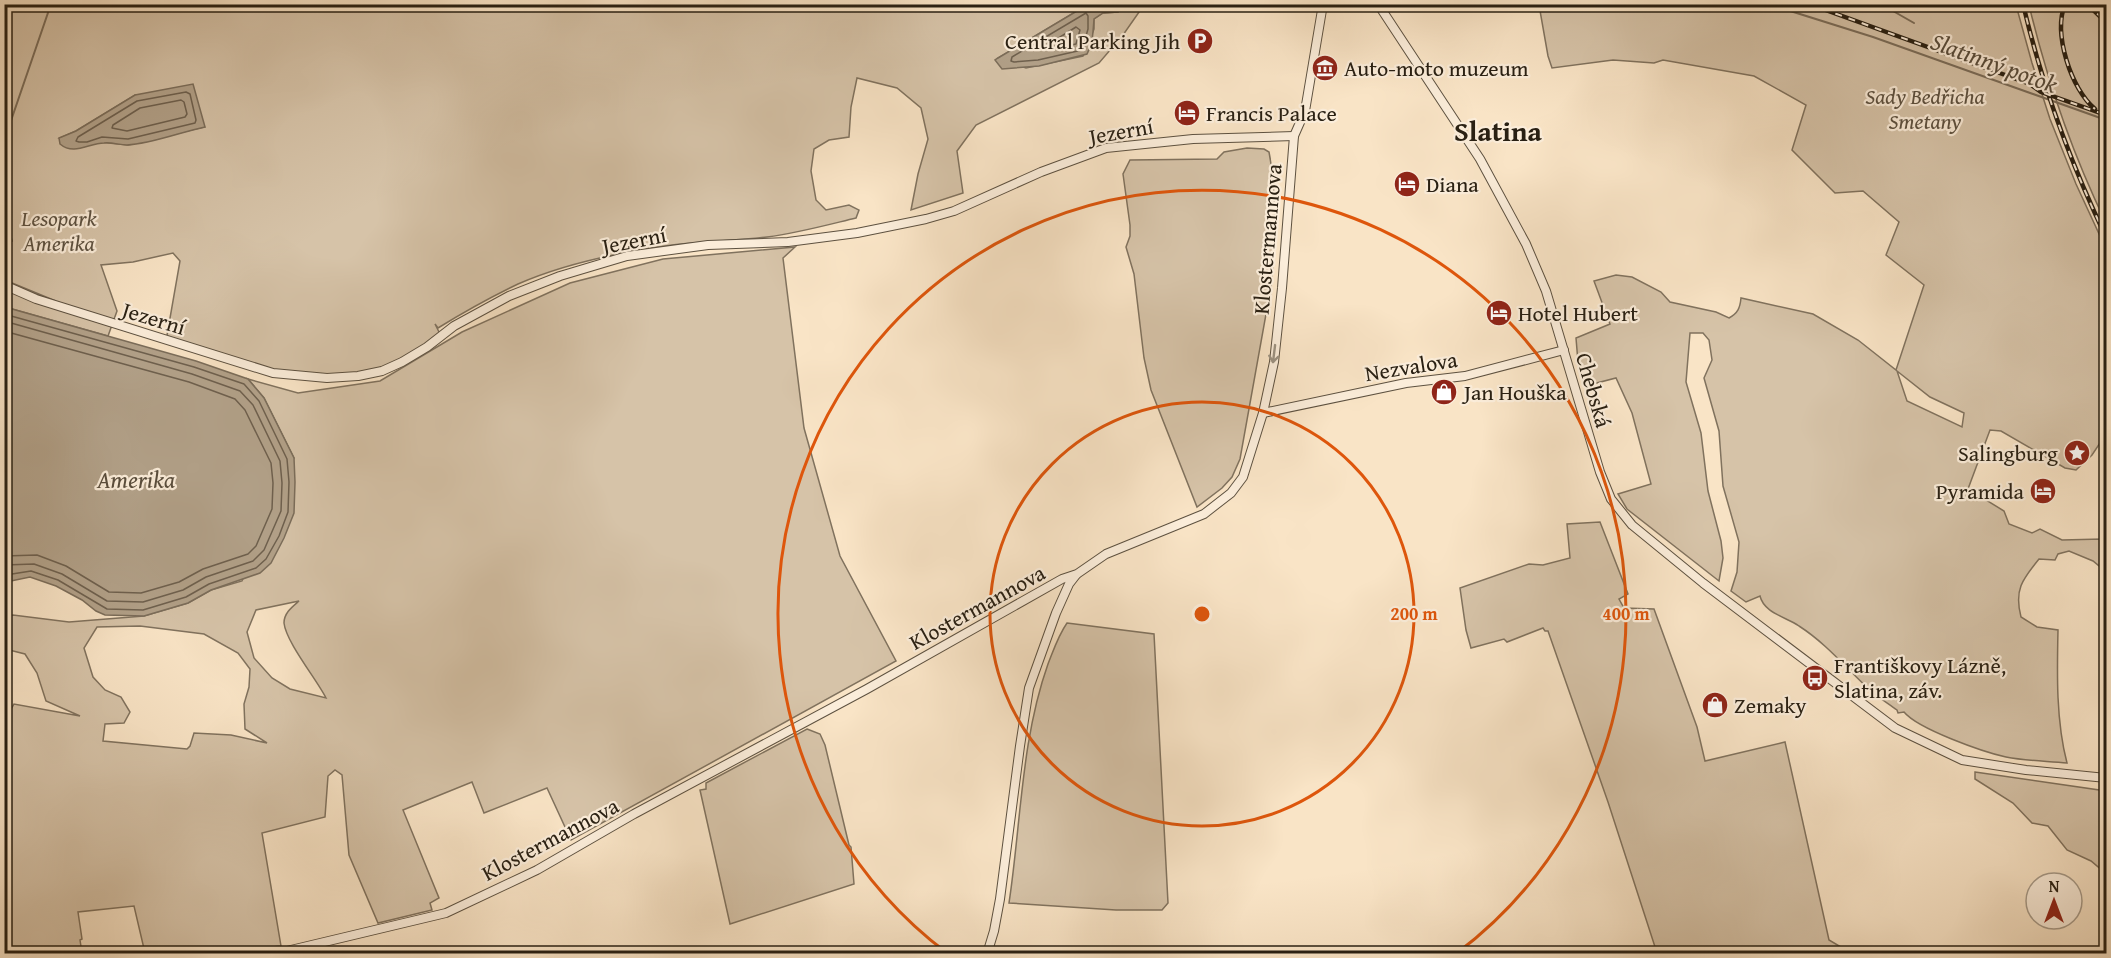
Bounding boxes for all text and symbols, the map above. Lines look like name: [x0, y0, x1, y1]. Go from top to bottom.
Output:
water label: Slatinný potok: [1926, 23, 2062, 102]
place label: Central Parking Jih: [1005, 25, 1181, 57]
parking icon: Central Parking Jih: [1185, 26, 1215, 56]
place label: Auto-moto muzeum: [1344, 52, 1529, 84]
museum icon: Auto-moto muzeum: [1310, 53, 1340, 83]
park label: Sady Bedřicha Smetany: [1865, 80, 1985, 137]
place label: Francis Palace: [1206, 97, 1337, 129]
hotel icon: Francis Palace: [1172, 98, 1202, 128]
street label: Jezerní: [1083, 109, 1156, 153]
district label: Slatina: [1454, 110, 1543, 151]
street label: Klostermannova: [1244, 162, 1290, 316]
place label: Diana: [1426, 168, 1479, 200]
hotel icon: Diana: [1392, 169, 1422, 199]
park label: Lesopark Amerika: [20, 202, 98, 259]
street label: Jezerní: [596, 218, 670, 262]
street label: Jezerní: [115, 292, 190, 343]
place label: Hotel Hubert: [1518, 297, 1638, 329]
hotel icon: Hotel Hubert: [1484, 298, 1514, 328]
street label: Nezvalova: [1363, 343, 1460, 389]
one-way arrow: [1269, 344, 1280, 364]
street label: Chebská: [1568, 349, 1620, 432]
place label: Jan Houška: [1461, 376, 1567, 408]
shop icon: Jan Houška: [1429, 377, 1459, 407]
place label: Salingburg: [1958, 437, 2058, 469]
place icon: Salingburg: [2062, 438, 2092, 468]
water label: Amerika: [96, 462, 175, 497]
place label: Pyramida: [1936, 475, 2025, 507]
hotel icon: Pyramida: [2028, 476, 2058, 506]
street label: Klostermannova: [903, 556, 1051, 658]
text: 200 m: [1390, 600, 1438, 627]
text: 400 m: [1602, 600, 1650, 627]
centre of rings: [1192, 604, 1212, 624]
place label: Františkovy Lázně, Slatina, záv.: [1834, 649, 2006, 706]
bus stop icon: Františkovy Lázně, Slatina, záv.: [1800, 663, 1830, 693]
place label: Zemaky: [1734, 689, 1807, 721]
shop icon: Zemaky: [1700, 690, 1730, 720]
street label: Klostermannova: [476, 789, 625, 889]
north arrow: [2024, 871, 2084, 931]
text: N: [2049, 874, 2060, 898]

